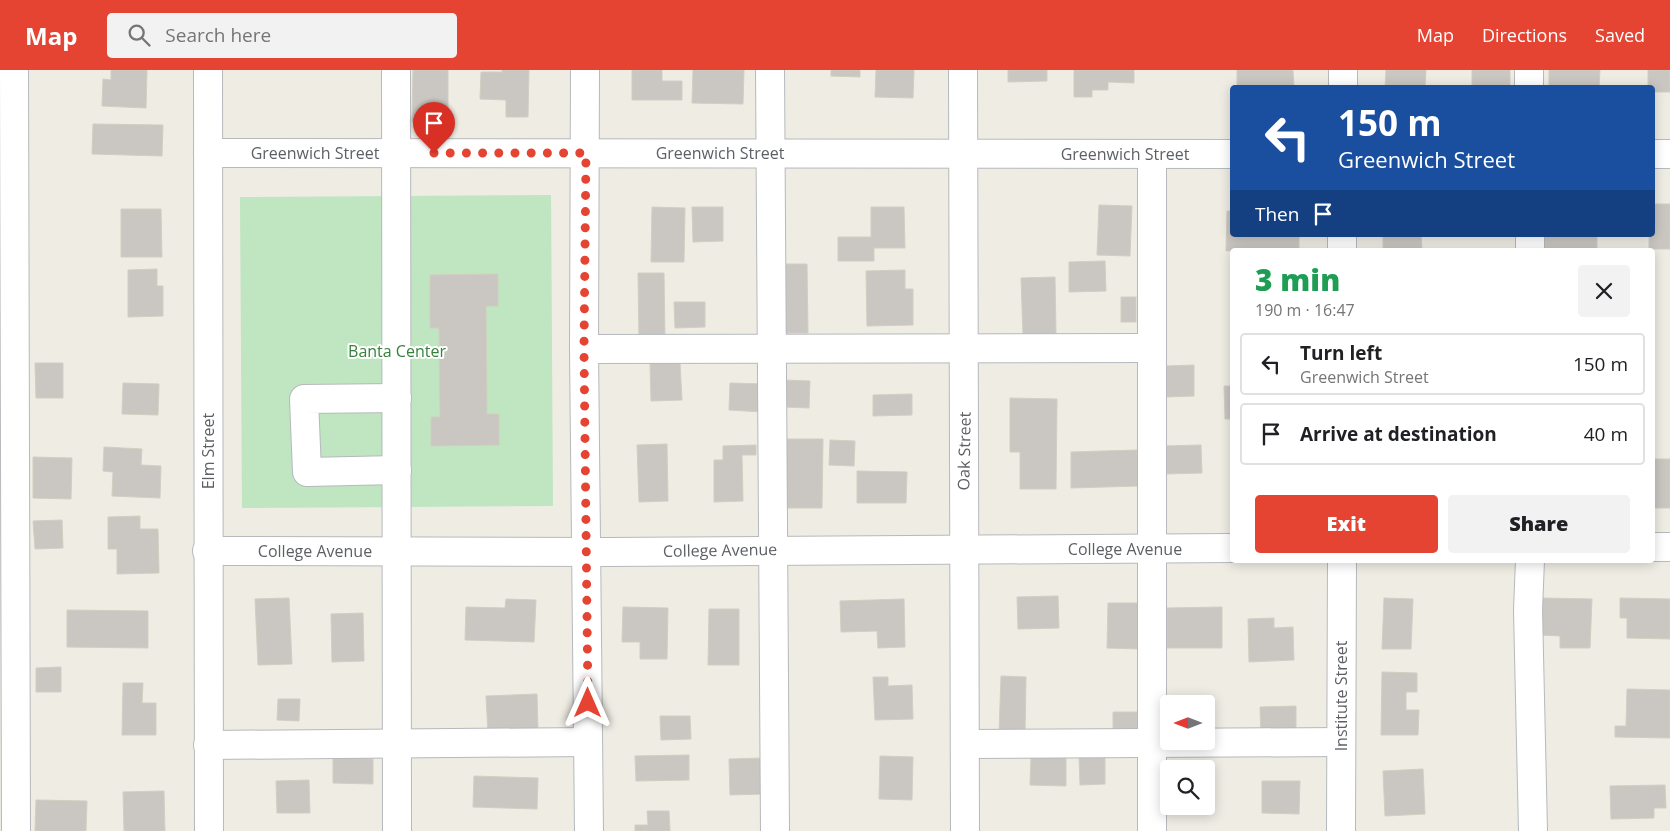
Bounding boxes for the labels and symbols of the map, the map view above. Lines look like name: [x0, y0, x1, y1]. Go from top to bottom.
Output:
pin: [413, 102, 455, 153]
street label: Greenwich Street: [251, 142, 380, 164]
street label: Greenwich Street: [656, 142, 785, 164]
street label: Greenwich Street: [1061, 143, 1190, 165]
park label: Banta Center: [348, 340, 446, 362]
street label: Oak Street: [952, 411, 976, 490]
street label: Elm Street: [197, 412, 219, 489]
street label: College Avenue: [663, 538, 777, 562]
street label: College Avenue: [1068, 538, 1182, 560]
street label: College Avenue: [258, 540, 372, 562]
street label: Institute Street: [1330, 640, 1352, 751]
position arrow: [561, 676, 613, 728]
north arrow: [1160, 695, 1215, 750]

